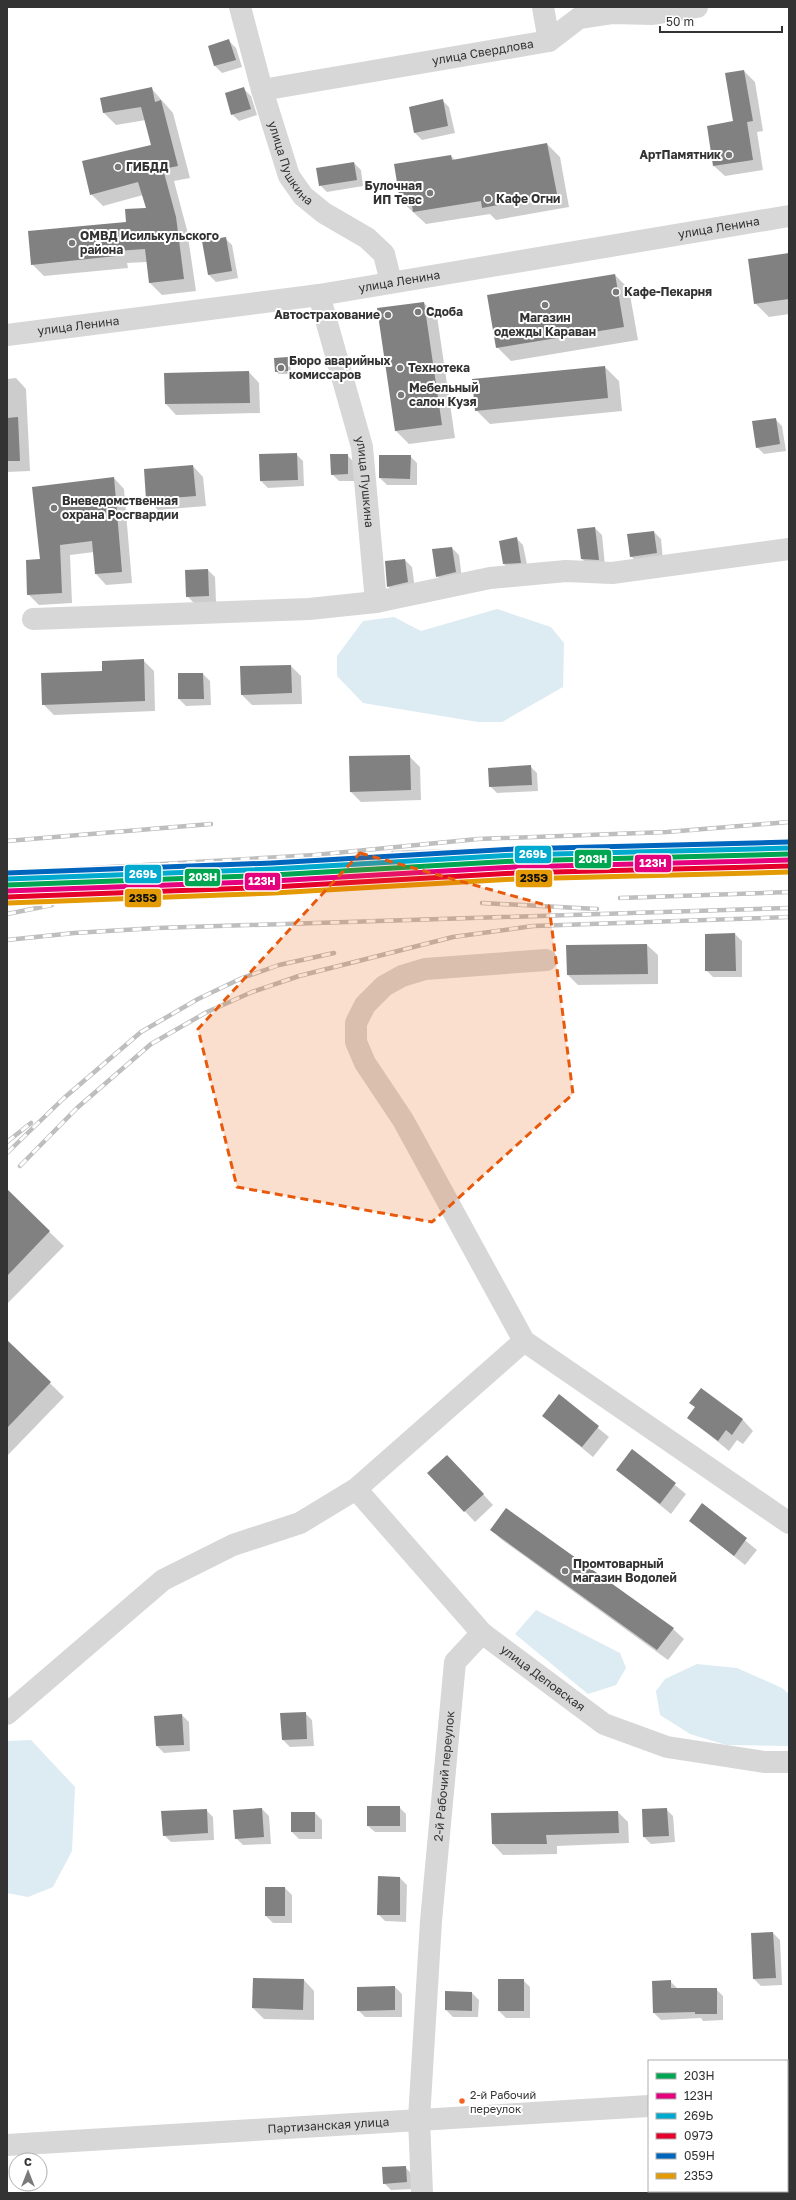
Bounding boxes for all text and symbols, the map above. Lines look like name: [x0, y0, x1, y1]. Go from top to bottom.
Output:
scale bar: [660, 8, 782, 34]
text: 50 m: [666, 14, 694, 29]
street label: улица Свердлова: [431, 36, 535, 68]
street label: улица Пушкина: [265, 119, 316, 208]
place label: АртПамятник: [640, 147, 721, 162]
marker: АртПамятник: [724, 150, 734, 160]
place label: ГИБДД: [126, 159, 168, 174]
marker: ГИБДД: [113, 162, 123, 172]
place label: Булочная ИП Тевс: [365, 178, 422, 207]
marker: Булочная ИП Тевс: [425, 188, 435, 198]
place label: Кафе Огни: [496, 191, 560, 206]
marker: Кафе Огни: [483, 194, 493, 204]
street label: улица Ленина: [677, 213, 761, 242]
place label: ОМВД Исилькульского района: [80, 228, 219, 257]
marker: ОМВД Исилькульского района: [67, 238, 77, 248]
street label: улица Ленина: [357, 267, 441, 295]
place label: Кафе-Пекарня: [624, 284, 712, 299]
marker: Кафе-Пекарня: [611, 287, 621, 297]
marker: Магазин одежды Караван: [540, 300, 550, 310]
place label: Сдоба: [426, 304, 463, 319]
place label: Автострахование: [274, 307, 380, 322]
marker: Сдоба: [413, 307, 423, 317]
marker: Автострахование: [383, 310, 393, 320]
place label: Магазин одежды Караван: [494, 310, 596, 339]
street label: улица Ленина: [36, 313, 120, 338]
place label: Бюро аварийных комиссаров: [289, 353, 391, 382]
place label: Технотека: [408, 360, 470, 375]
marker: Бюро аварийных комиссаров: [276, 363, 286, 373]
marker: Технотека: [395, 363, 405, 373]
place label: Мебельный салон Кузя: [409, 380, 479, 409]
marker: Мебельный салон Кузя: [396, 390, 406, 400]
street label: улица Пушкина: [352, 434, 377, 528]
place label: Вневедомственная охрана Росгвардии: [62, 493, 178, 522]
marker: Вневедомственная охрана Росгвардии: [49, 503, 59, 513]
line badge: 269Ь: [514, 845, 552, 864]
text: 269Ь: [519, 847, 548, 860]
line badge: 203Н: [574, 849, 612, 869]
text: 203Н: [579, 852, 607, 865]
line badge: 123Н: [634, 854, 672, 873]
text: 123Н: [639, 856, 667, 869]
line badge: 269Ь: [124, 864, 162, 884]
text: 269Ь: [129, 867, 158, 880]
line badge: 203Н: [184, 868, 221, 887]
line badge: 235Э: [515, 869, 553, 888]
text: 203Н: [189, 870, 217, 883]
text: 235Э: [520, 871, 548, 884]
line badge: 123Н: [244, 872, 281, 891]
text: 123Н: [248, 874, 276, 887]
line badge: 235Э: [124, 888, 162, 908]
text: 235Э: [129, 891, 157, 904]
place label: Промтоварный магазин Водолей: [573, 1556, 677, 1585]
marker: Промтоварный магазин Водолей: [560, 1566, 570, 1576]
street label: улица Деповская: [498, 1641, 588, 1714]
street label: 2-й Рабочий переулок: [430, 1710, 457, 1842]
legend: [648, 2060, 788, 2192]
text: 203Н: [684, 2068, 715, 2083]
place label: 2-й Рабочий переулок: [470, 2088, 536, 2115]
text: 123Н: [684, 2088, 713, 2103]
marker: 2-й Рабочий переулок: [457, 2096, 467, 2106]
text: 269Ь: [684, 2108, 713, 2123]
street label: Партизанская улица: [267, 2114, 390, 2136]
text: 097Э: [684, 2128, 713, 2143]
text: 059Н: [684, 2148, 715, 2163]
north arrow: [8, 2152, 48, 2192]
text: С: [24, 2155, 32, 2168]
text: 235Э: [684, 2168, 713, 2183]

